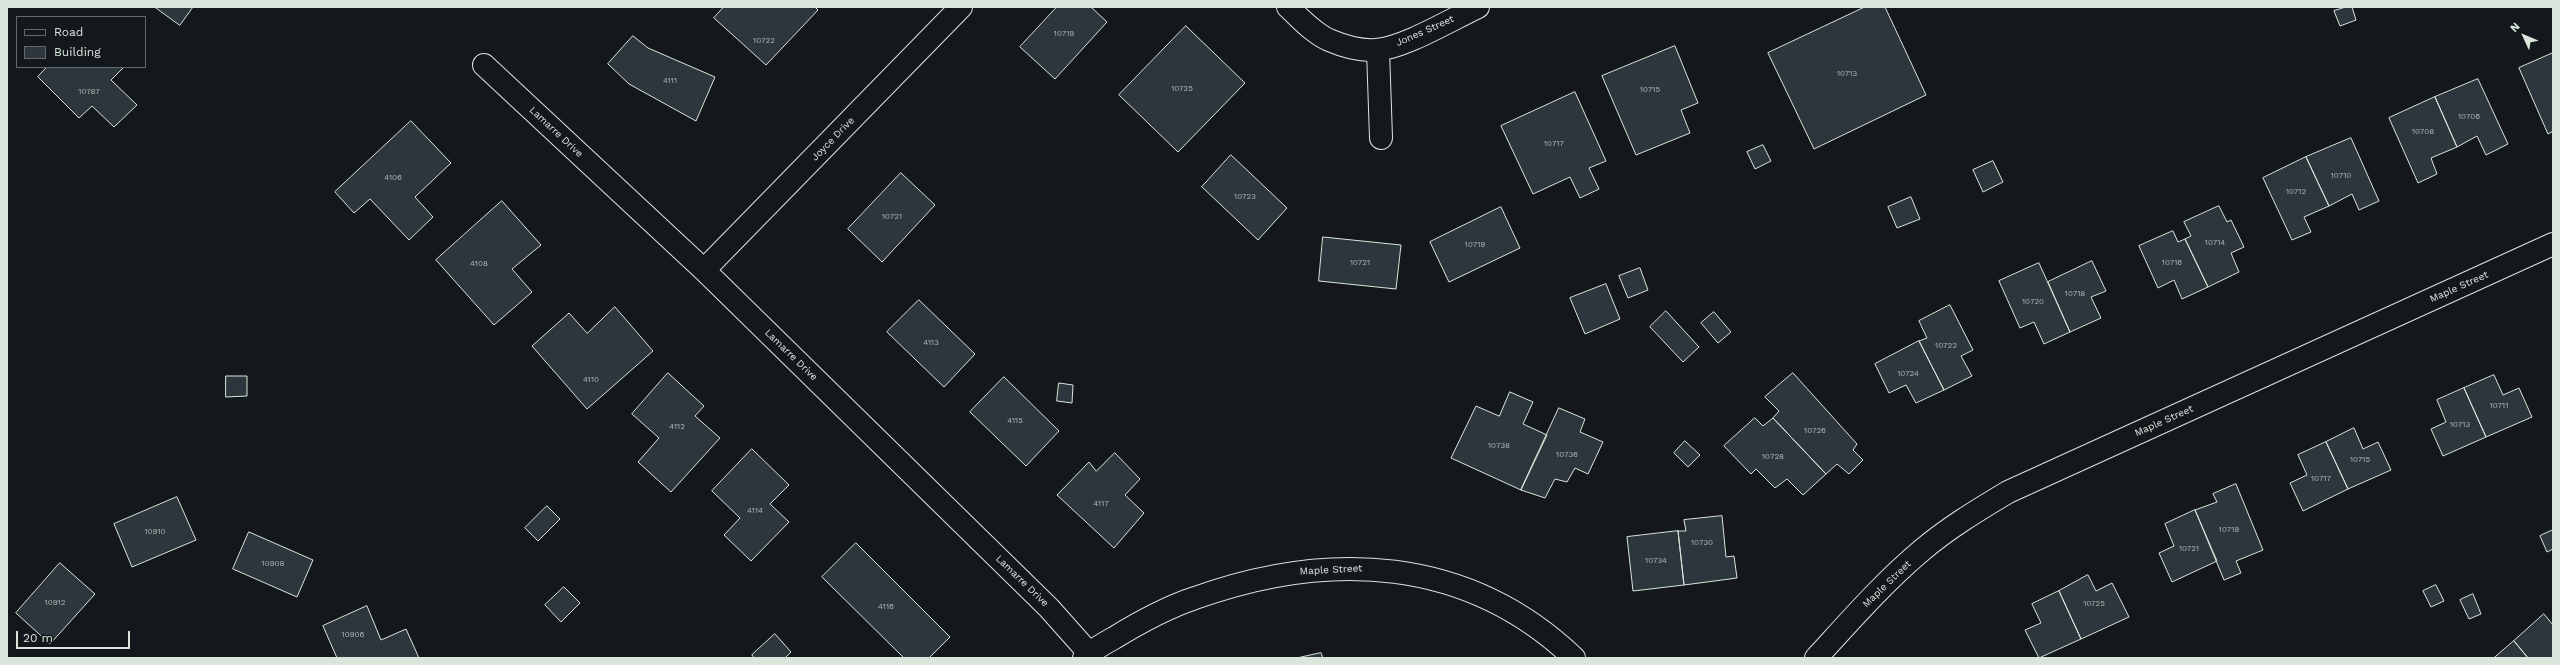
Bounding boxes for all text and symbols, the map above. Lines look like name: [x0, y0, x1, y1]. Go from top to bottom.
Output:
street label: Jones Street: [1394, 13, 1456, 49]
legend: [16, 16, 146, 68]
north arrow: [2504, 16, 2544, 56]
text: N: [2507, 20, 2523, 35]
text: Road: [54, 25, 83, 39]
house number: 10719: [1054, 29, 1074, 39]
house number: 10722: [753, 36, 775, 46]
text: Building: [54, 45, 101, 59]
house number: 10713: [1837, 69, 1857, 79]
house number: 4111: [663, 76, 677, 86]
house number: 10725: [1171, 84, 1193, 94]
house number: 10715: [1640, 85, 1660, 95]
house number: 10787: [78, 87, 100, 97]
street label: Lamarre Drive: [527, 104, 585, 160]
house number: 10706: [2458, 112, 2480, 122]
street label: Joyce Drive: [809, 115, 857, 163]
house number: 10708: [2412, 127, 2434, 137]
house number: 10717: [1544, 139, 1564, 149]
house number: 10710: [2331, 171, 2351, 181]
house number: 4106: [384, 173, 402, 183]
house number: 10712: [2286, 187, 2306, 197]
house number: 10723: [1234, 192, 1256, 202]
house number: 10721: [882, 212, 902, 222]
house number: 10714: [2205, 238, 2225, 248]
house number: 10719: [1465, 240, 1485, 250]
house number: 10721: [1350, 258, 1370, 268]
house number: 10716: [2162, 258, 2182, 268]
house number: 4108: [470, 259, 488, 269]
street label: Maple Street: [2428, 269, 2490, 305]
house number: 10718: [2065, 289, 2085, 299]
house number: 10720: [2022, 297, 2044, 307]
street label: Lamarre Drive: [762, 327, 820, 383]
house number: 4113: [923, 338, 939, 348]
house number: 10722: [1935, 341, 1957, 351]
house number: 10724: [1897, 369, 1919, 379]
house number: 4110: [583, 375, 599, 385]
house number: 10711: [2490, 401, 2508, 411]
street label: Maple Street: [2133, 403, 2195, 439]
house number: 4115: [1007, 416, 1023, 426]
house number: 10713: [2450, 420, 2470, 430]
house number: 4112: [669, 422, 685, 432]
house number: 10726: [1804, 426, 1826, 436]
house number: 10738: [1488, 441, 1510, 451]
house number: 10736: [1556, 450, 1578, 460]
house number: 10728: [1762, 452, 1784, 462]
house number: 10715: [2350, 455, 2370, 465]
house number: 10717: [2311, 474, 2331, 484]
house number: 4117: [1093, 499, 1109, 509]
house number: 4114: [747, 506, 763, 516]
house number: 10719: [2219, 525, 2239, 535]
house number: 10910: [144, 527, 166, 537]
house number: 10730: [1691, 538, 1713, 548]
house number: 10721: [2179, 544, 2199, 554]
street label: Lamarre Drive: [993, 553, 1051, 609]
house number: 10734: [1645, 556, 1667, 566]
street label: Maple Street: [1860, 558, 1914, 610]
house number: 10908: [262, 559, 284, 569]
street label: Maple Street: [1299, 562, 1363, 578]
house number: 10912: [45, 598, 65, 608]
house number: 10725: [2083, 599, 2105, 609]
house number: 4116: [878, 602, 894, 612]
scale bar: [18, 623, 132, 649]
house number: 10906: [342, 630, 364, 640]
text: 20 m: [23, 631, 53, 645]

